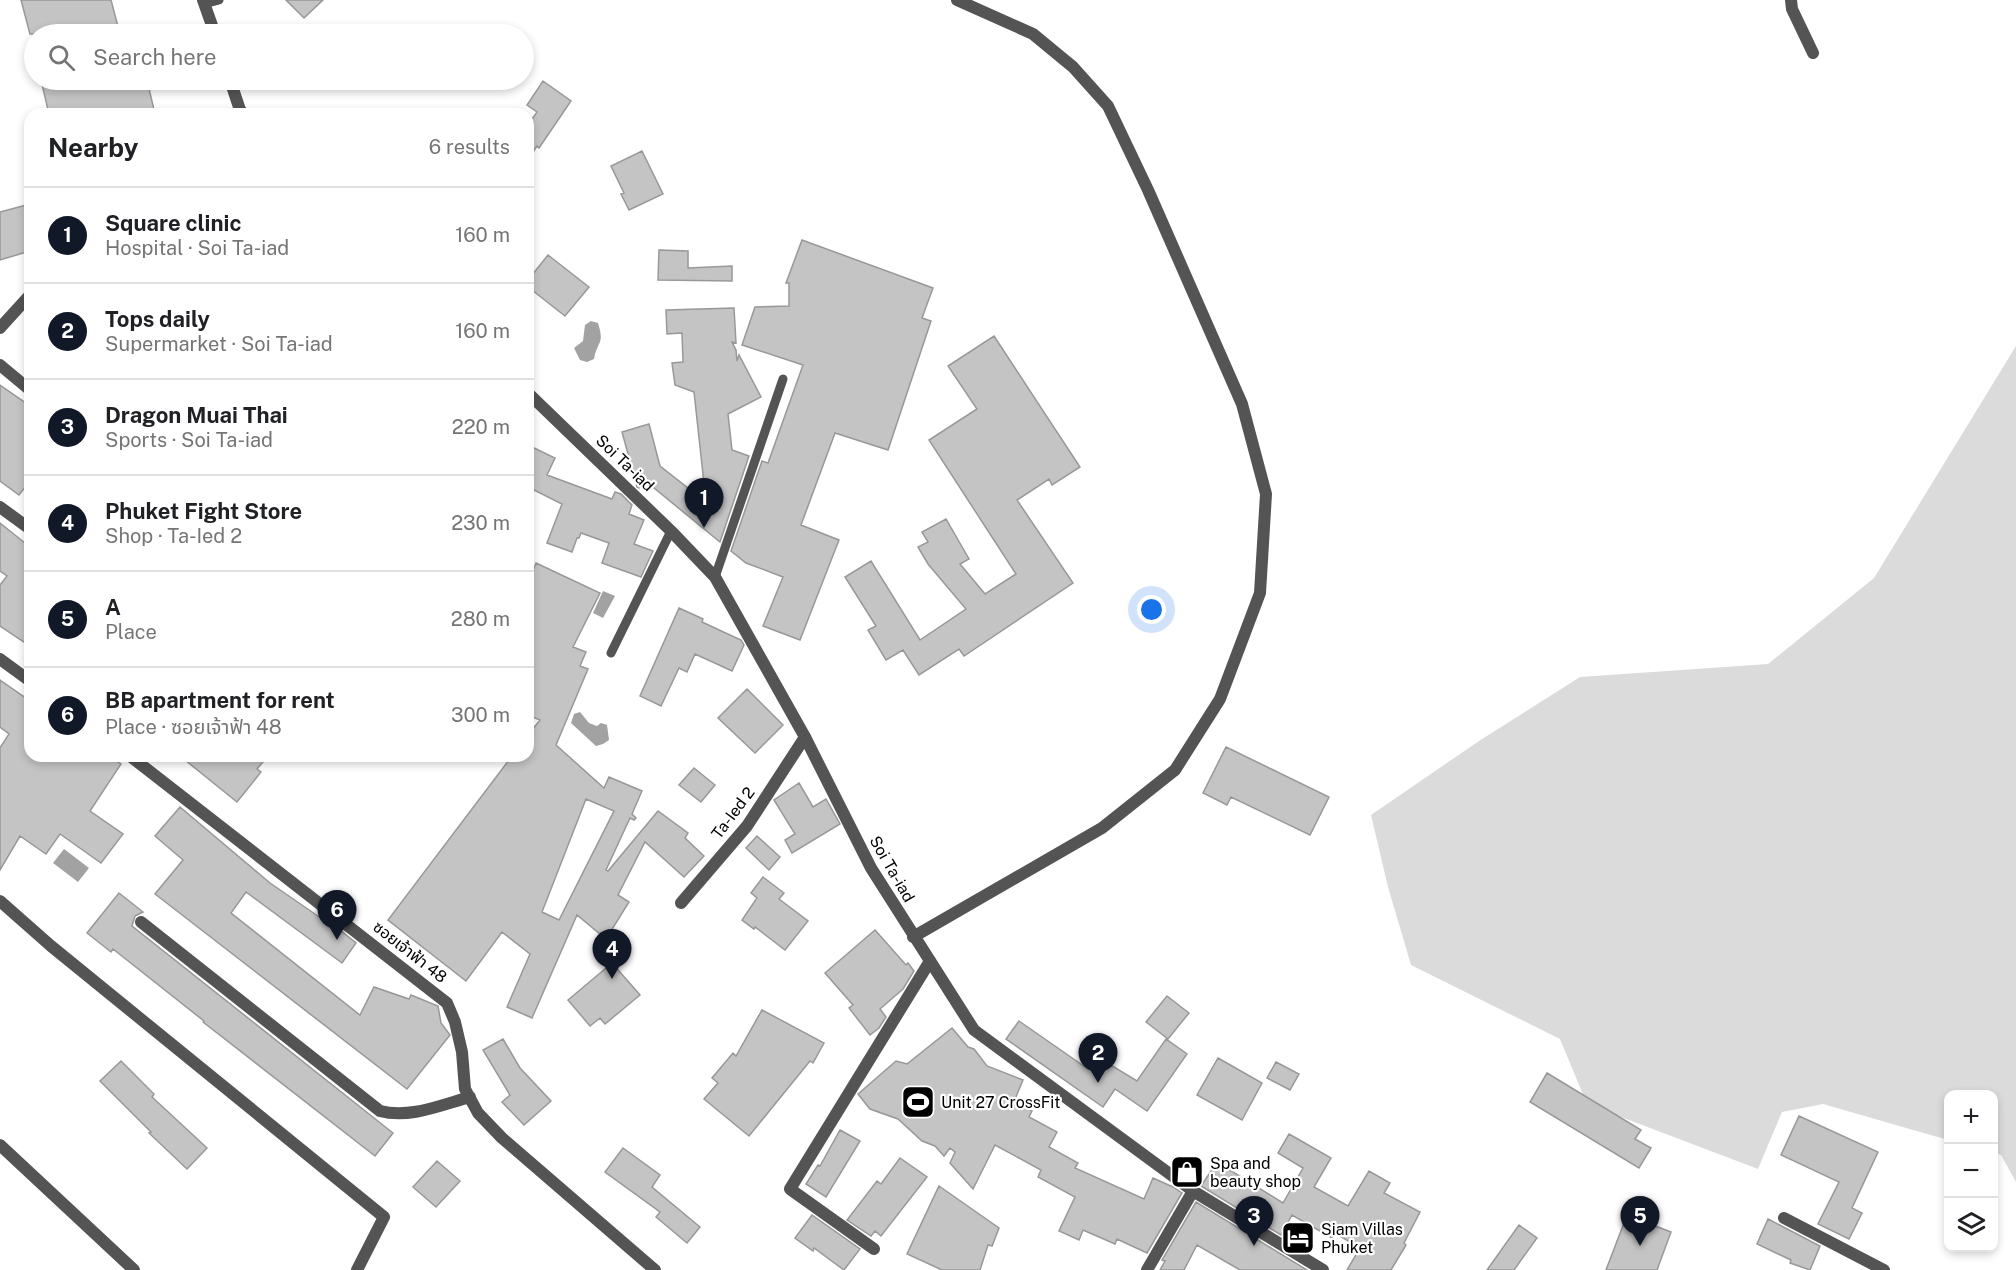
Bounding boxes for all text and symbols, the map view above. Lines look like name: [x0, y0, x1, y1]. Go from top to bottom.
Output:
search box: [24, 24, 534, 90]
icon: search: [45, 41, 78, 74]
text: Search here: [93, 44, 217, 70]
text: Nearby: [48, 132, 138, 163]
text: 6 results: [429, 135, 510, 159]
text: Square clinic: [105, 210, 241, 236]
text: 1: [63, 223, 72, 247]
text: 160 m: [455, 223, 510, 247]
text: Hospital · Soi Ta-iad: [105, 236, 289, 260]
text: Tops daily: [105, 306, 210, 332]
text: 2: [61, 319, 74, 343]
text: 160 m: [455, 319, 510, 343]
text: Supermarket · Soi Ta-iad: [105, 332, 333, 356]
text: Dragon Muai Thai: [105, 402, 288, 428]
text: 3: [61, 415, 74, 439]
text: 220 m: [452, 415, 510, 439]
text: Sports · Soi Ta-iad: [105, 428, 273, 452]
street label: Soi Ta-iad: [592, 431, 658, 495]
pin: 1: [684, 478, 724, 528]
text: Phuket Fight Store: [105, 498, 302, 524]
text: 4: [61, 511, 74, 535]
text: 230 m: [451, 511, 510, 535]
text: Shop · Ta-Ied 2: [105, 524, 242, 548]
text: A: [105, 594, 121, 620]
your location: [1137, 595, 1166, 624]
text: 5: [61, 607, 74, 631]
text: 280 m: [451, 607, 510, 631]
text: Place: [105, 620, 157, 644]
text: BB apartment for rent: [105, 687, 335, 713]
text: 6: [61, 703, 74, 727]
text: 300 m: [451, 703, 510, 727]
text: Place · ซอยเจ้าฟ้า 48: [105, 715, 282, 739]
street label: Ta-Ied 2: [707, 783, 759, 843]
street label: Soi Ta-iad: [865, 832, 919, 906]
pin: 6: [318, 890, 356, 940]
street label: ซอยเจ้าฟ้า 48: [369, 917, 451, 987]
pin: 4: [592, 930, 632, 979]
pin: 2: [1078, 1034, 1118, 1083]
sports icon: Unit 27 CrossFit: [900, 1084, 936, 1120]
map controls: [1944, 1090, 1998, 1252]
button: +: [1944, 1090, 1998, 1144]
place label: Unit 27 CrossFit: [941, 1093, 1061, 1112]
button: −: [1944, 1144, 1998, 1198]
shop icon: Spa and beauty shop: [1169, 1154, 1205, 1190]
place label: Spa and beauty shop: [1210, 1154, 1301, 1191]
pin: 3: [1234, 1196, 1274, 1246]
pin: 5: [1620, 1196, 1660, 1246]
button: layers: [1944, 1198, 1998, 1252]
hotel icon: Siam Villas Phuket: [1280, 1220, 1316, 1256]
place label: Siam Villas Phuket: [1321, 1220, 1403, 1257]

